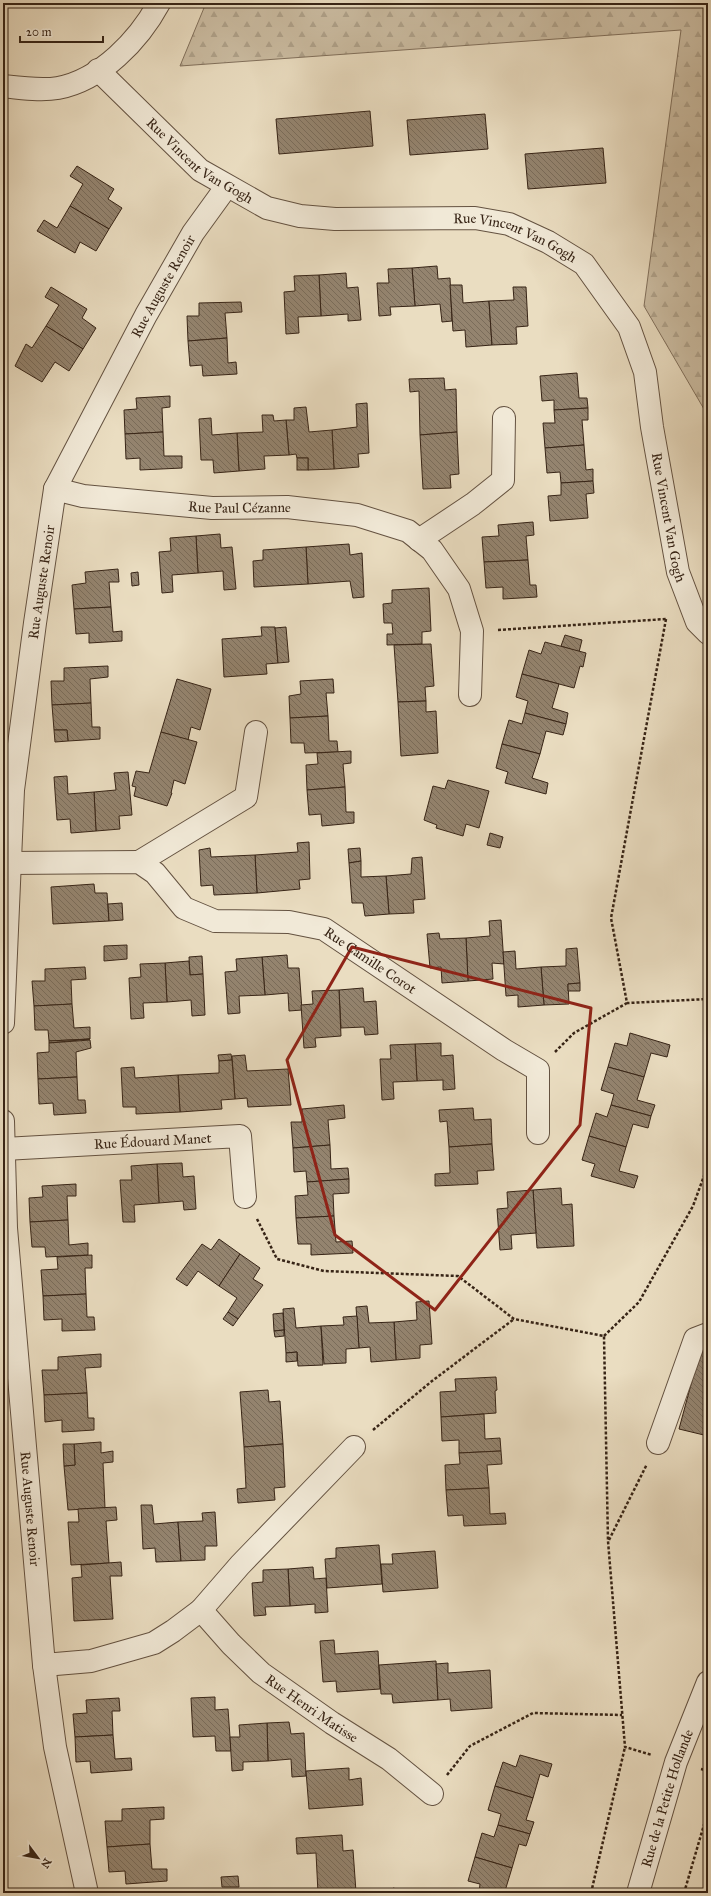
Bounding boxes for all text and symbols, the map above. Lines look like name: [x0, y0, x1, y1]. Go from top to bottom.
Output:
scale bar: [20, 18, 103, 44]
text: 20 m: [26, 25, 52, 39]
street label: Rue Vincent Van Gogh: [143, 114, 256, 207]
street label: Rue Vincent Van Gogh: [453, 210, 580, 267]
street label: Rue Auguste Renoir: [128, 231, 200, 341]
street label: Rue Vincent Van Gogh: [648, 451, 689, 585]
street label: Rue Paul Cézanne: [187, 498, 292, 517]
street label: Rue Auguste Renoir: [25, 523, 59, 640]
street label: Rue Camille Corot: [321, 923, 419, 998]
street label: Rue Édouard Manet: [94, 1130, 212, 1153]
street label: Rue Auguste Renoir: [16, 1451, 43, 1568]
street label: Rue Henri Matisse: [262, 1671, 361, 1746]
street label: Rue de la Petite Hollande: [638, 1727, 697, 1869]
north arrow: [18, 1838, 58, 1878]
text: N: [38, 1856, 54, 1871]

